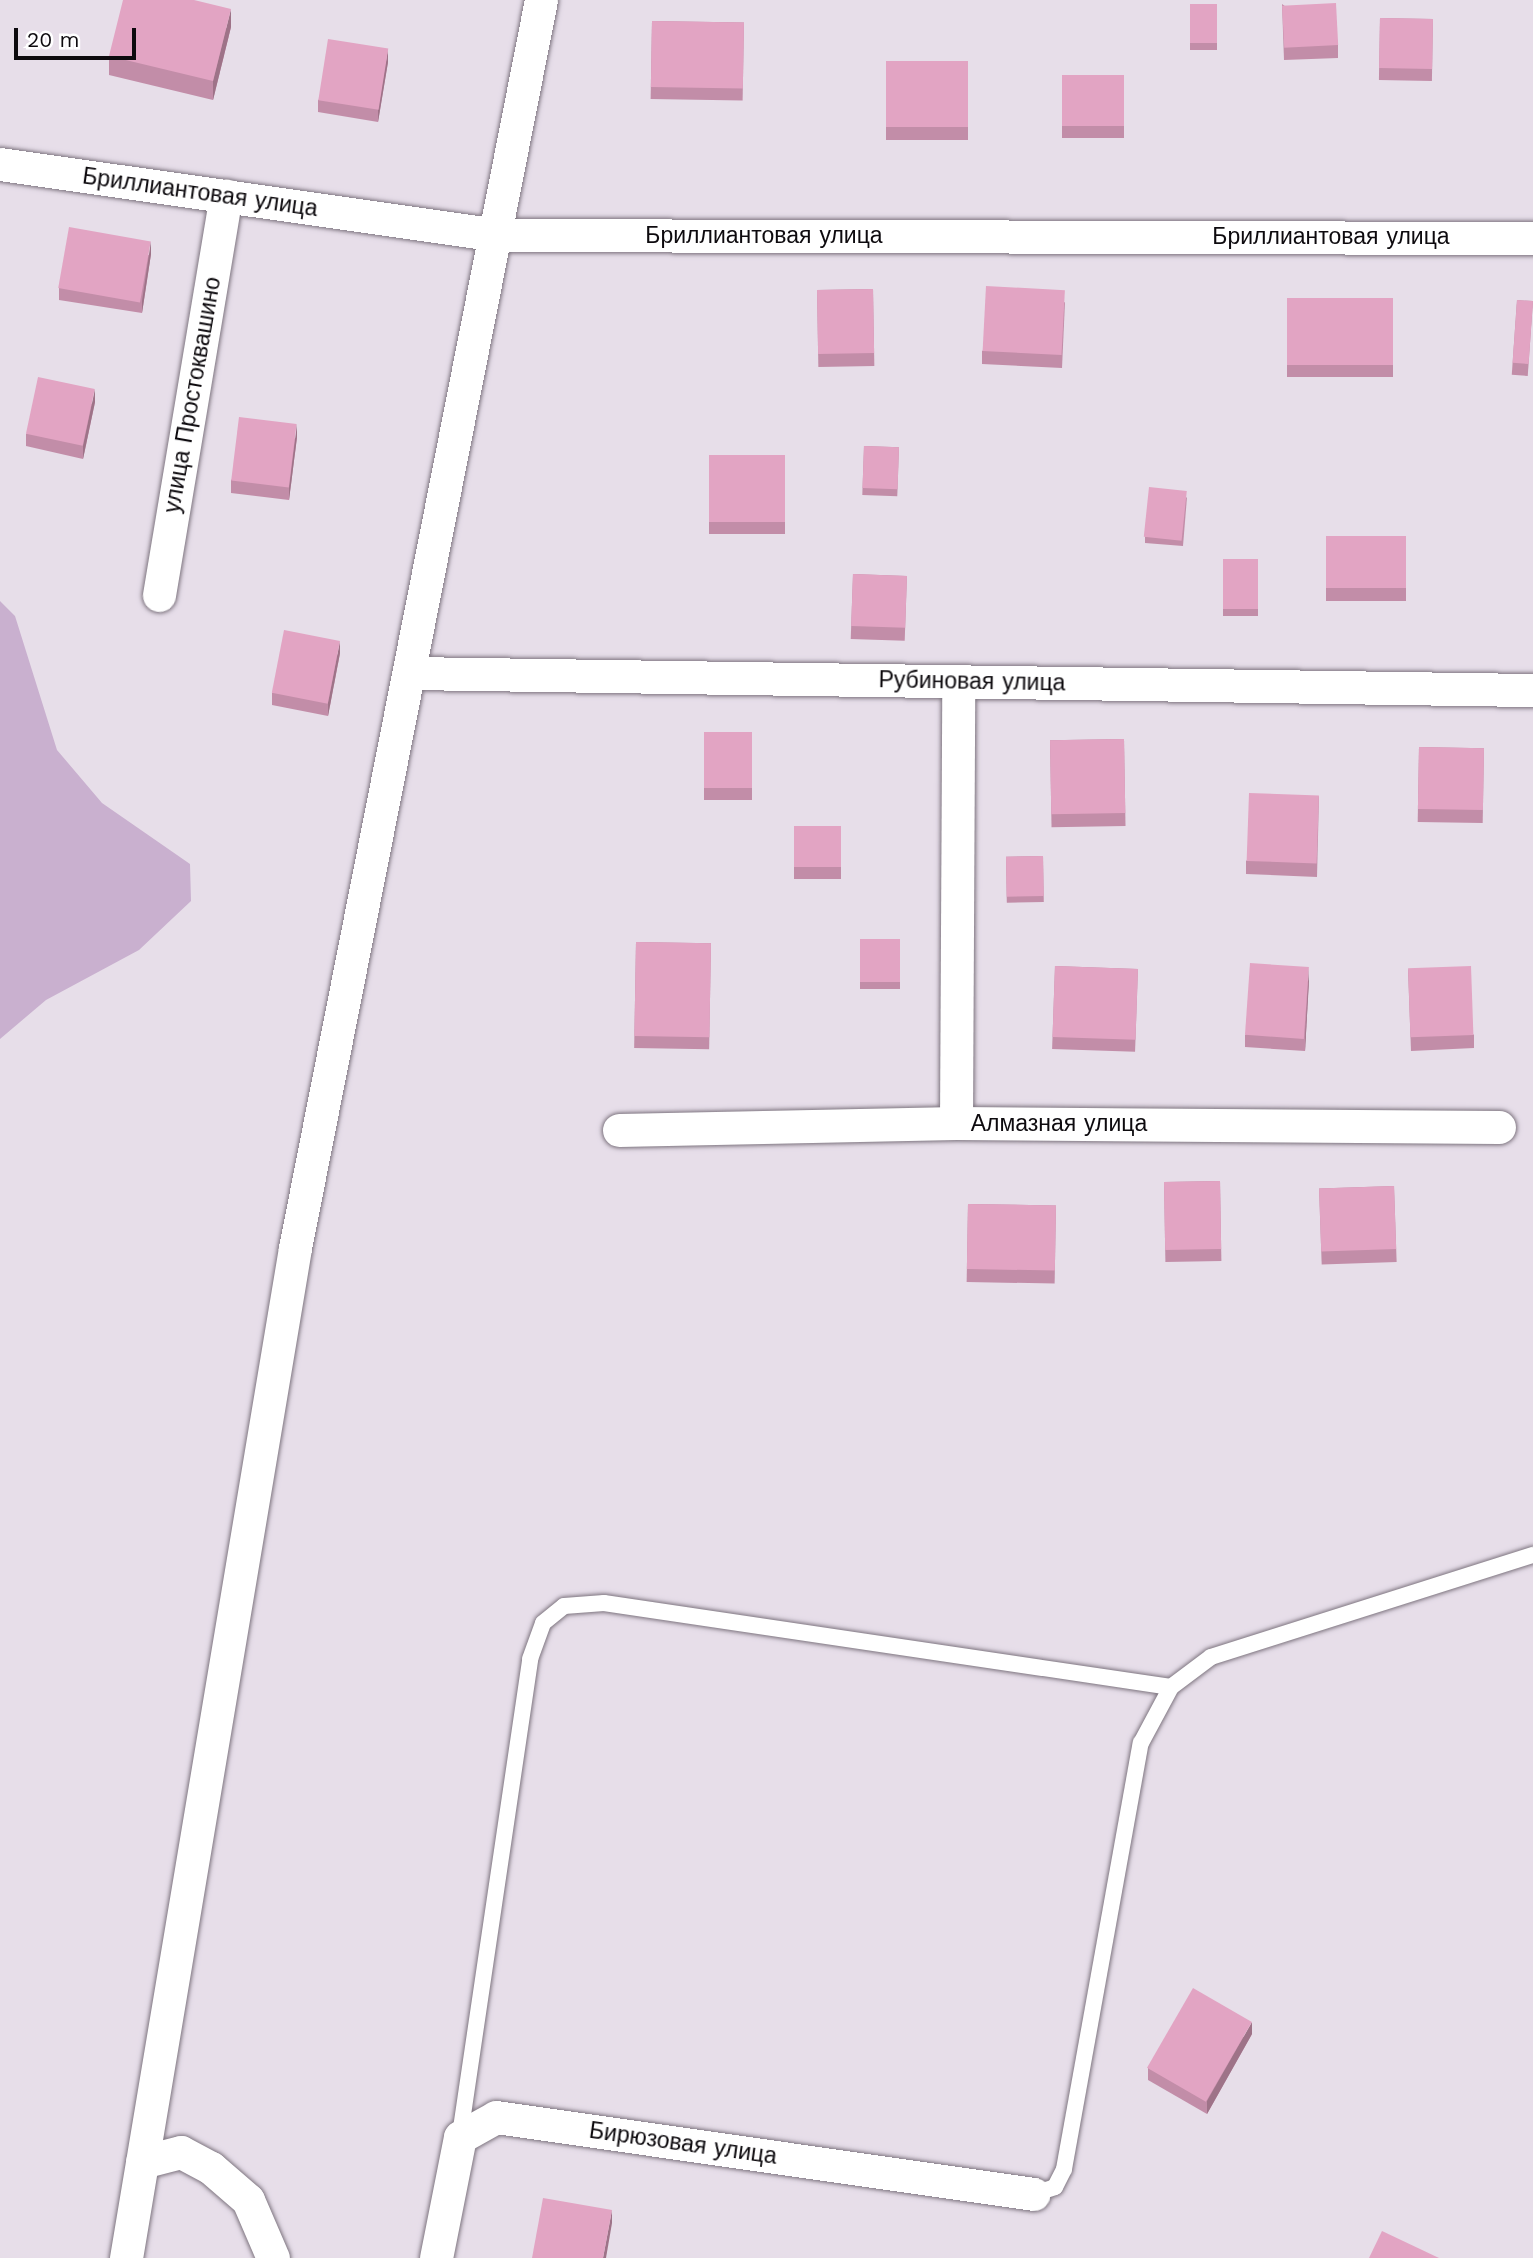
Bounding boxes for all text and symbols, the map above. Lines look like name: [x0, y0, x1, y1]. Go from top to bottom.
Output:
scale bar: [18, 14, 140, 58]
text: 20 m: [27, 27, 79, 52]
street label: Бриллиантовая улица: [81, 163, 319, 223]
street label: Бриллиантовая улица: [645, 222, 883, 250]
street label: Бриллиантовая улица: [1212, 223, 1450, 251]
street label: улица Простоквашино: [159, 275, 227, 515]
street label: Рубиновая улица: [878, 667, 1066, 697]
street label: Алмазная улица: [971, 1110, 1147, 1138]
street label: Бирюзовая улица: [587, 2117, 779, 2171]

